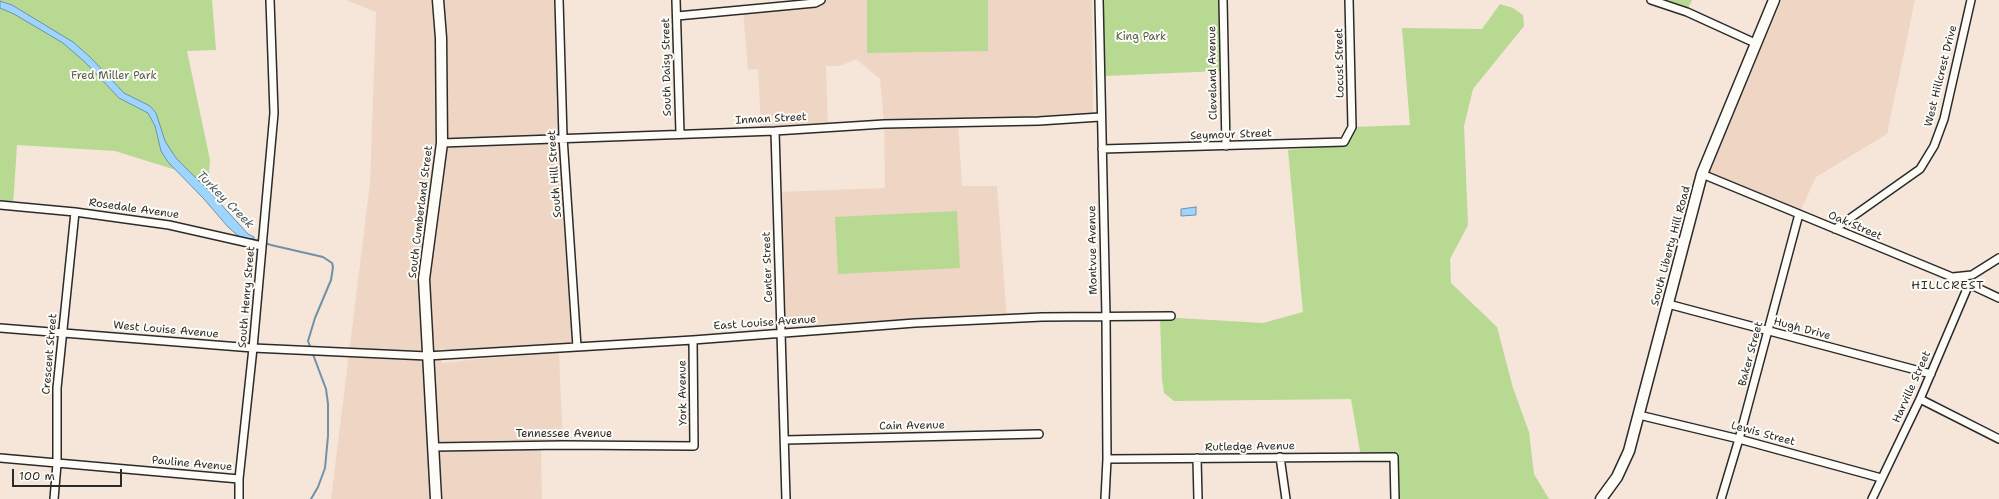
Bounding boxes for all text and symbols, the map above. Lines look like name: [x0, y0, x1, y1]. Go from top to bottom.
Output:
street label: South Daisy Street: [660, 18, 674, 116]
street label: West Hillcrest Drive: [1922, 24, 1960, 128]
street label: Cleveland Avenue: [1206, 26, 1220, 120]
street label: Locust Street: [1333, 28, 1347, 98]
park label: King Park: [1116, 30, 1166, 44]
park label: Fred Miller Park: [71, 69, 157, 83]
street label: Inman Street: [735, 111, 807, 127]
street label: Seymour Street: [1190, 127, 1272, 143]
street label: South Hill Street: [545, 130, 565, 218]
street label: South Cumberland Street: [406, 145, 436, 279]
water label: Turkey Creek: [193, 168, 257, 232]
street label: South Liberty Hill Road: [1649, 184, 1693, 308]
street label: Rosedale Avenue: [88, 196, 180, 222]
street label: Montvue Avenue: [1086, 205, 1100, 295]
street label: Oak Street: [1826, 209, 1884, 243]
street label: Center Street: [760, 231, 776, 303]
street label: South Henry Street: [236, 246, 258, 348]
district label: HILLCREST: [1911, 279, 1985, 293]
street label: Crescent Street: [40, 313, 60, 395]
street label: East Louise Avenue: [713, 313, 817, 333]
street label: Hugh Drive: [1772, 315, 1832, 343]
street label: West Louise Avenue: [113, 319, 219, 341]
street label: Baker Street: [1736, 320, 1766, 388]
street label: Harville Street: [1890, 349, 1934, 425]
street label: York Avenue: [676, 360, 690, 426]
street label: Cain Avenue: [879, 419, 945, 433]
street label: Lewis Street: [1730, 419, 1796, 449]
street label: Tennessee Avenue: [516, 427, 612, 441]
street label: Rutledge Avenue: [1205, 440, 1295, 454]
street label: Pauline Avenue: [151, 454, 233, 474]
scale bar: [14, 461, 124, 487]
text: 100 m: [19, 468, 55, 484]

